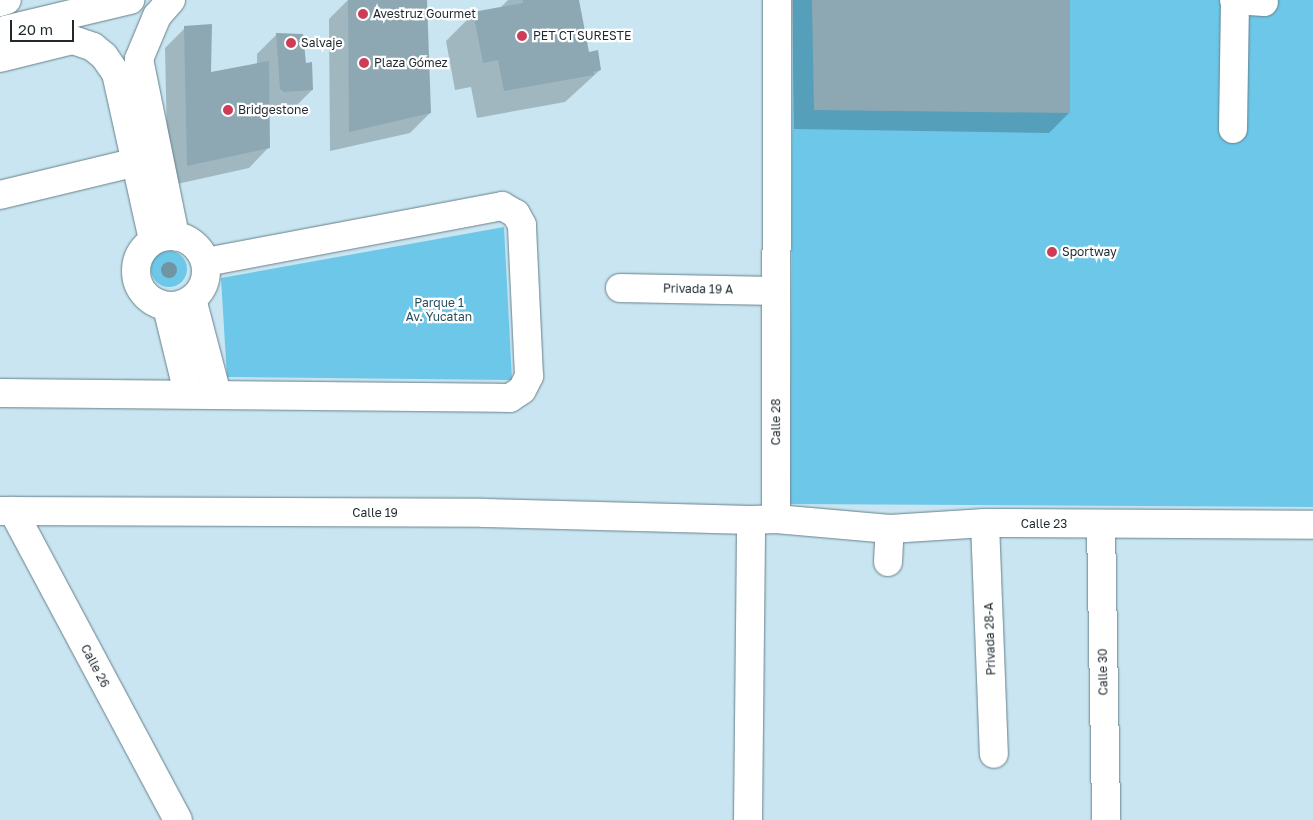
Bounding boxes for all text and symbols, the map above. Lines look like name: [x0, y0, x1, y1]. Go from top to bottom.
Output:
place label: Avestruz Gourmet: [373, 7, 476, 21]
marker: Avestruz Gourmet: [357, 8, 369, 20]
scale bar: [12, 10, 76, 42]
text: 20 m: [18, 20, 53, 38]
marker: PET CT SURESTE: [515, 29, 529, 43]
place label: PET CT SURESTE: [533, 29, 631, 43]
place label: Salvaje: [301, 36, 342, 50]
marker: Salvaje: [285, 37, 297, 49]
place label: Plaza Gómez: [374, 56, 448, 70]
marker: Plaza Gómez: [358, 57, 370, 69]
place label: Bridgestone: [238, 103, 308, 117]
marker: Bridgestone: [222, 104, 234, 116]
place label: Sportway: [1062, 245, 1117, 259]
marker: Sportway: [1046, 246, 1058, 258]
street label: Privada 19 A: [663, 281, 733, 297]
park label: Parque 1 Av. Yucatan: [406, 296, 472, 324]
street label: Calle 28: [769, 399, 783, 445]
street label: Calle 19: [352, 506, 398, 520]
street label: Calle 23: [1021, 517, 1067, 531]
street label: Privada 28-A: [982, 602, 998, 676]
street label: Calle 26: [78, 642, 112, 690]
street label: Calle 30: [1095, 648, 1111, 696]

